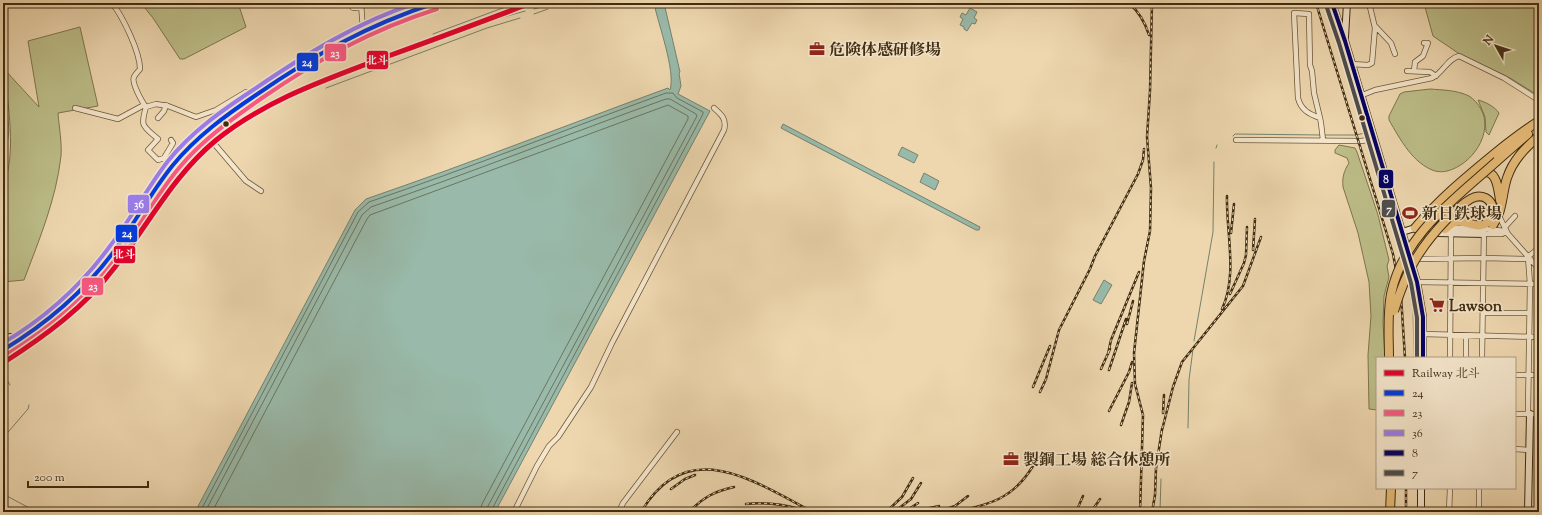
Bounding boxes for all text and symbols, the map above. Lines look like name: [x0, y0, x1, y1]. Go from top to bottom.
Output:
north arrow: [1476, 26, 1516, 66]
text: N: [1479, 32, 1498, 50]
office icon: 危険体感研修場: [808, 40, 826, 58]
place label: 危険体感研修場: [829, 40, 941, 63]
line badge: 23: [324, 43, 347, 62]
text: 23: [330, 46, 340, 62]
line badge: 北斗: [366, 50, 389, 70]
line badge: 24: [296, 52, 319, 72]
text: 北斗: [366, 53, 388, 69]
text: 24: [302, 55, 313, 71]
unlabelled marker: [1357, 113, 1367, 123]
unlabelled marker: [221, 119, 231, 129]
line badge: 8: [1378, 169, 1394, 189]
text: 8: [1383, 172, 1389, 188]
line badge: 36: [127, 194, 150, 214]
text: 36: [134, 197, 144, 213]
line badge: 7: [1381, 199, 1396, 218]
text: 7: [1386, 202, 1392, 218]
sports icon: 新日鉄球場: [1401, 204, 1419, 222]
place label: 新日鉄球場: [1421, 204, 1502, 227]
line badge: 24: [115, 224, 138, 243]
text: 24: [122, 226, 133, 242]
line badge: 北斗: [113, 245, 136, 264]
text: 北斗: [113, 247, 135, 263]
line badge: 23: [81, 277, 104, 296]
text: 23: [88, 279, 98, 295]
supermarket icon: Lawson: [1428, 296, 1446, 314]
place label: Lawson: [1449, 296, 1503, 319]
legend: [1376, 357, 1516, 489]
text: Railway 北斗: [1412, 365, 1480, 383]
text: 24: [1412, 385, 1424, 403]
text: 23: [1412, 405, 1423, 423]
text: 36: [1412, 425, 1423, 443]
text: 8: [1412, 445, 1418, 463]
office icon: 製鋼工場 総合休憩所: [1002, 450, 1020, 468]
place label: 製鋼工場 総合休憩所: [1023, 450, 1170, 473]
scale bar: [28, 463, 148, 489]
text: 7: [1412, 465, 1418, 483]
text: 200 m: [34, 469, 65, 487]

